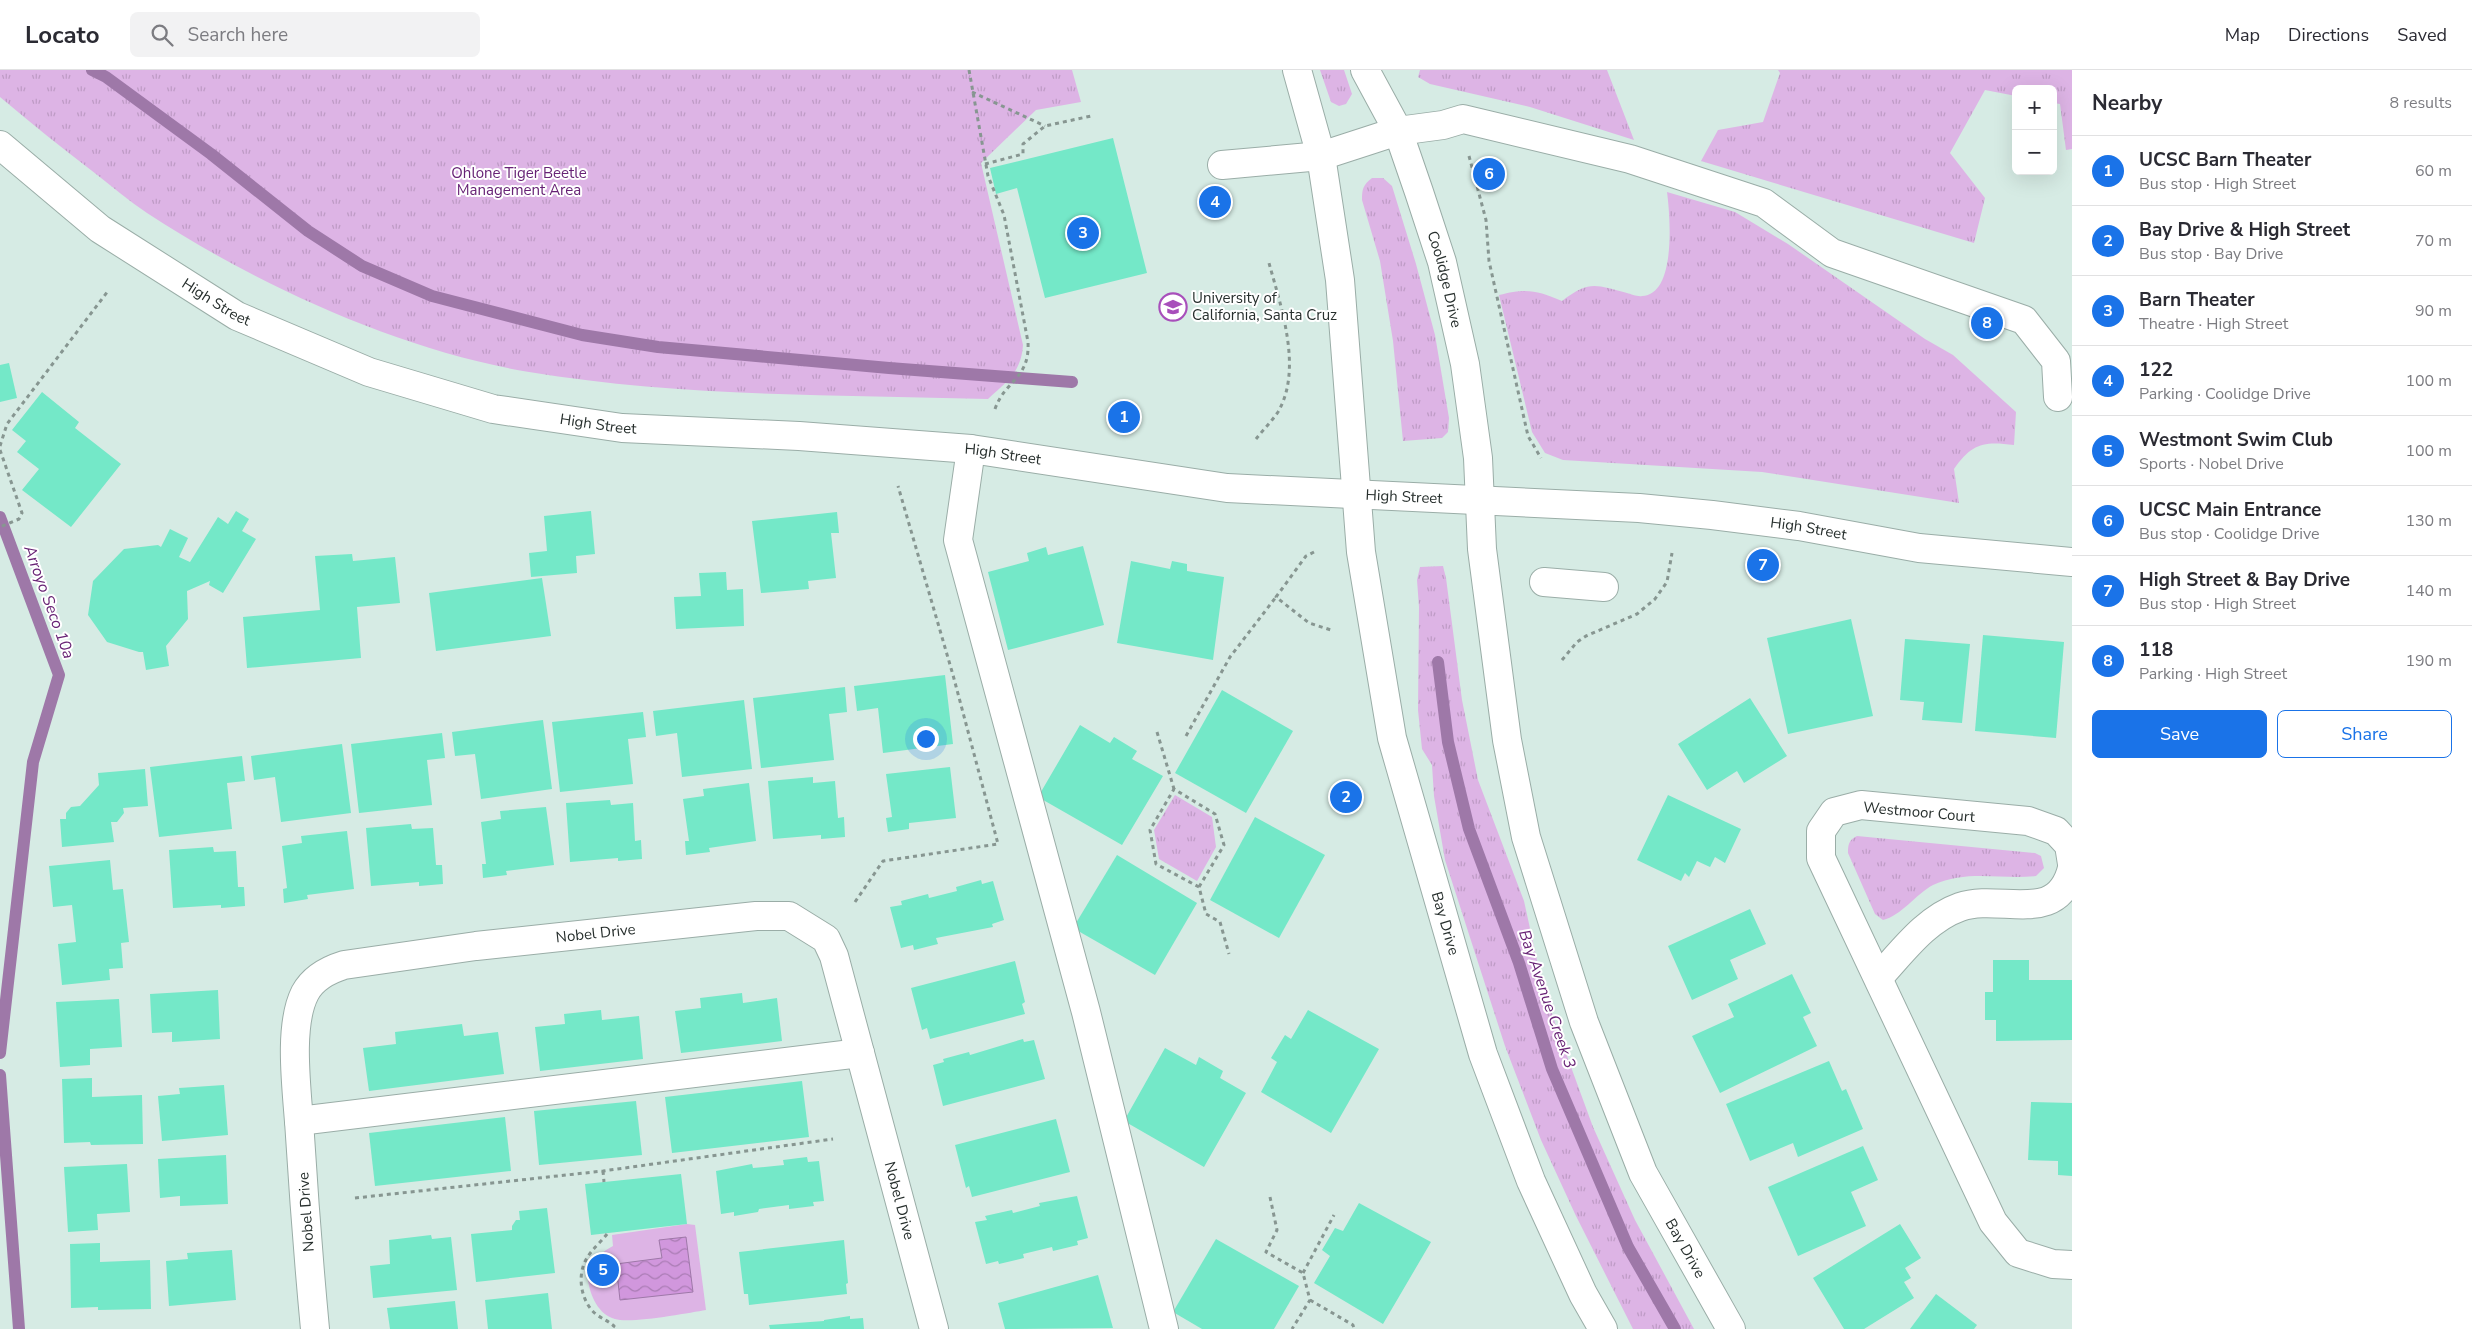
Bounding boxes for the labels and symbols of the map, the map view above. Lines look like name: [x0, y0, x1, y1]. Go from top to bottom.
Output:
pin: 6: [1473, 155, 1505, 193]
park label: Ohlone Tiger Beetle Management Area: [451, 163, 587, 200]
pin: 4: [1199, 183, 1231, 221]
pin: 3: [1067, 214, 1099, 252]
street label: Coolidge Drive: [1422, 228, 1467, 330]
street label: High Street: [178, 274, 254, 331]
place label: University of California, Santa Cruz: [1192, 288, 1337, 325]
school or university icon: University of California, Santa Cruz: [1158, 292, 1188, 322]
pin: 8: [1971, 304, 2003, 342]
pin: 1: [1108, 398, 1140, 436]
street label: High Street: [559, 409, 638, 439]
street label: High Street: [964, 439, 1043, 470]
street label: High Street: [1365, 485, 1444, 508]
street label: High Street: [1769, 512, 1849, 545]
water label: Arroyo Seco 10a: [18, 541, 80, 662]
pin: 7: [1747, 546, 1779, 584]
your location: [913, 726, 939, 752]
pin: 2: [1330, 778, 1362, 816]
street label: Westmoor Court: [1862, 797, 1976, 827]
street label: Bay Drive: [1427, 889, 1464, 957]
street label: Nobel Drive: [555, 919, 637, 947]
water label: Bay Avenue Creek 3: [1513, 927, 1581, 1071]
street label: Nobel Drive: [880, 1159, 920, 1242]
street label: Nobel Drive: [293, 1171, 319, 1253]
street label: Bay Drive: [1661, 1215, 1710, 1282]
pin: 5: [587, 1251, 619, 1289]

